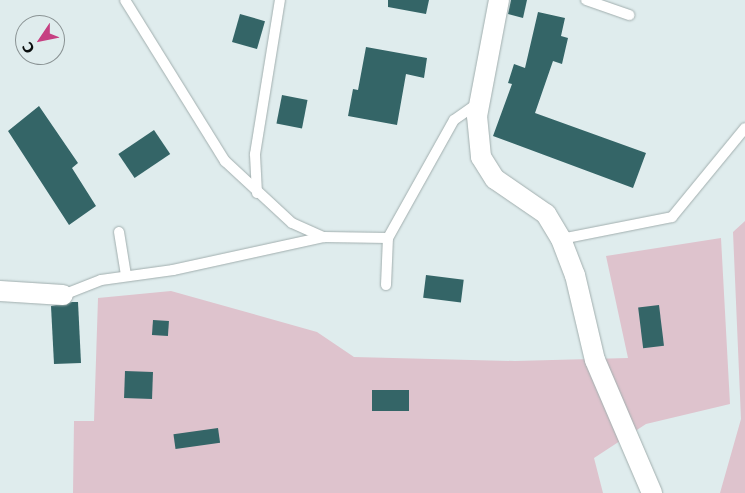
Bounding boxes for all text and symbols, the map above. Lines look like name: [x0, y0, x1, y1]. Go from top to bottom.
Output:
north arrow: [15, 15, 65, 65]
text: С: [19, 39, 38, 57]

